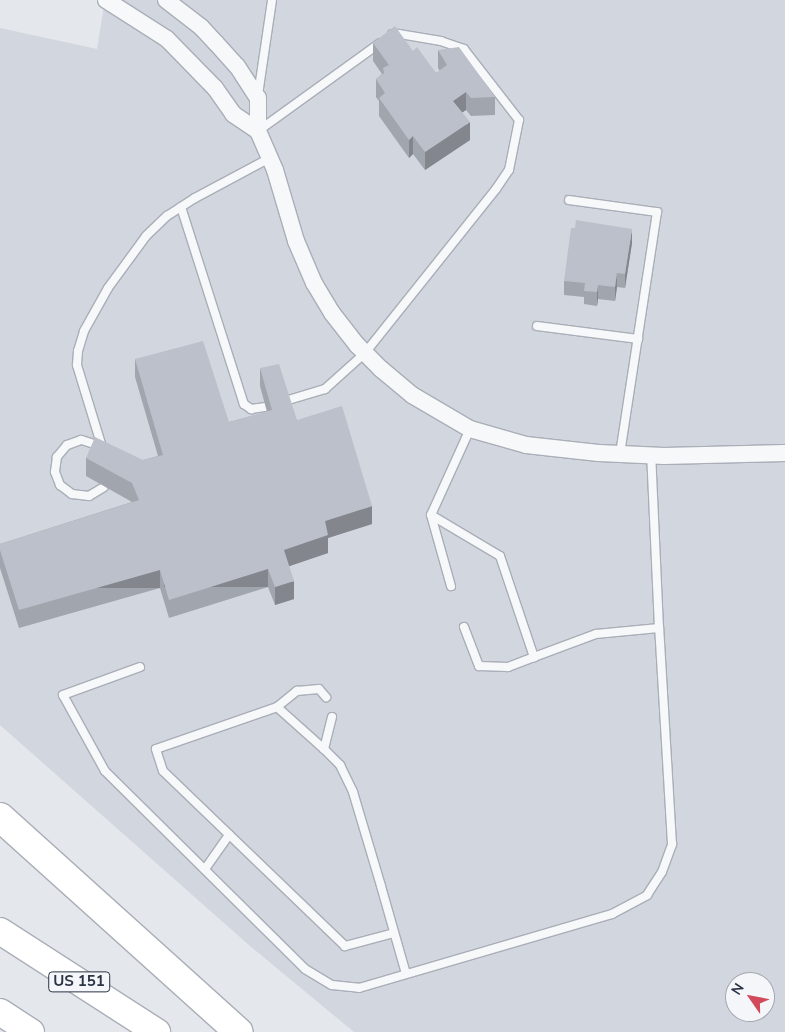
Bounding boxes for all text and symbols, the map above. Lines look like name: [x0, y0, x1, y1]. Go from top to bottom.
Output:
road number: US 151: [48, 970, 110, 994]
north arrow: [725, 972, 775, 1022]
text: N: [727, 980, 749, 999]

